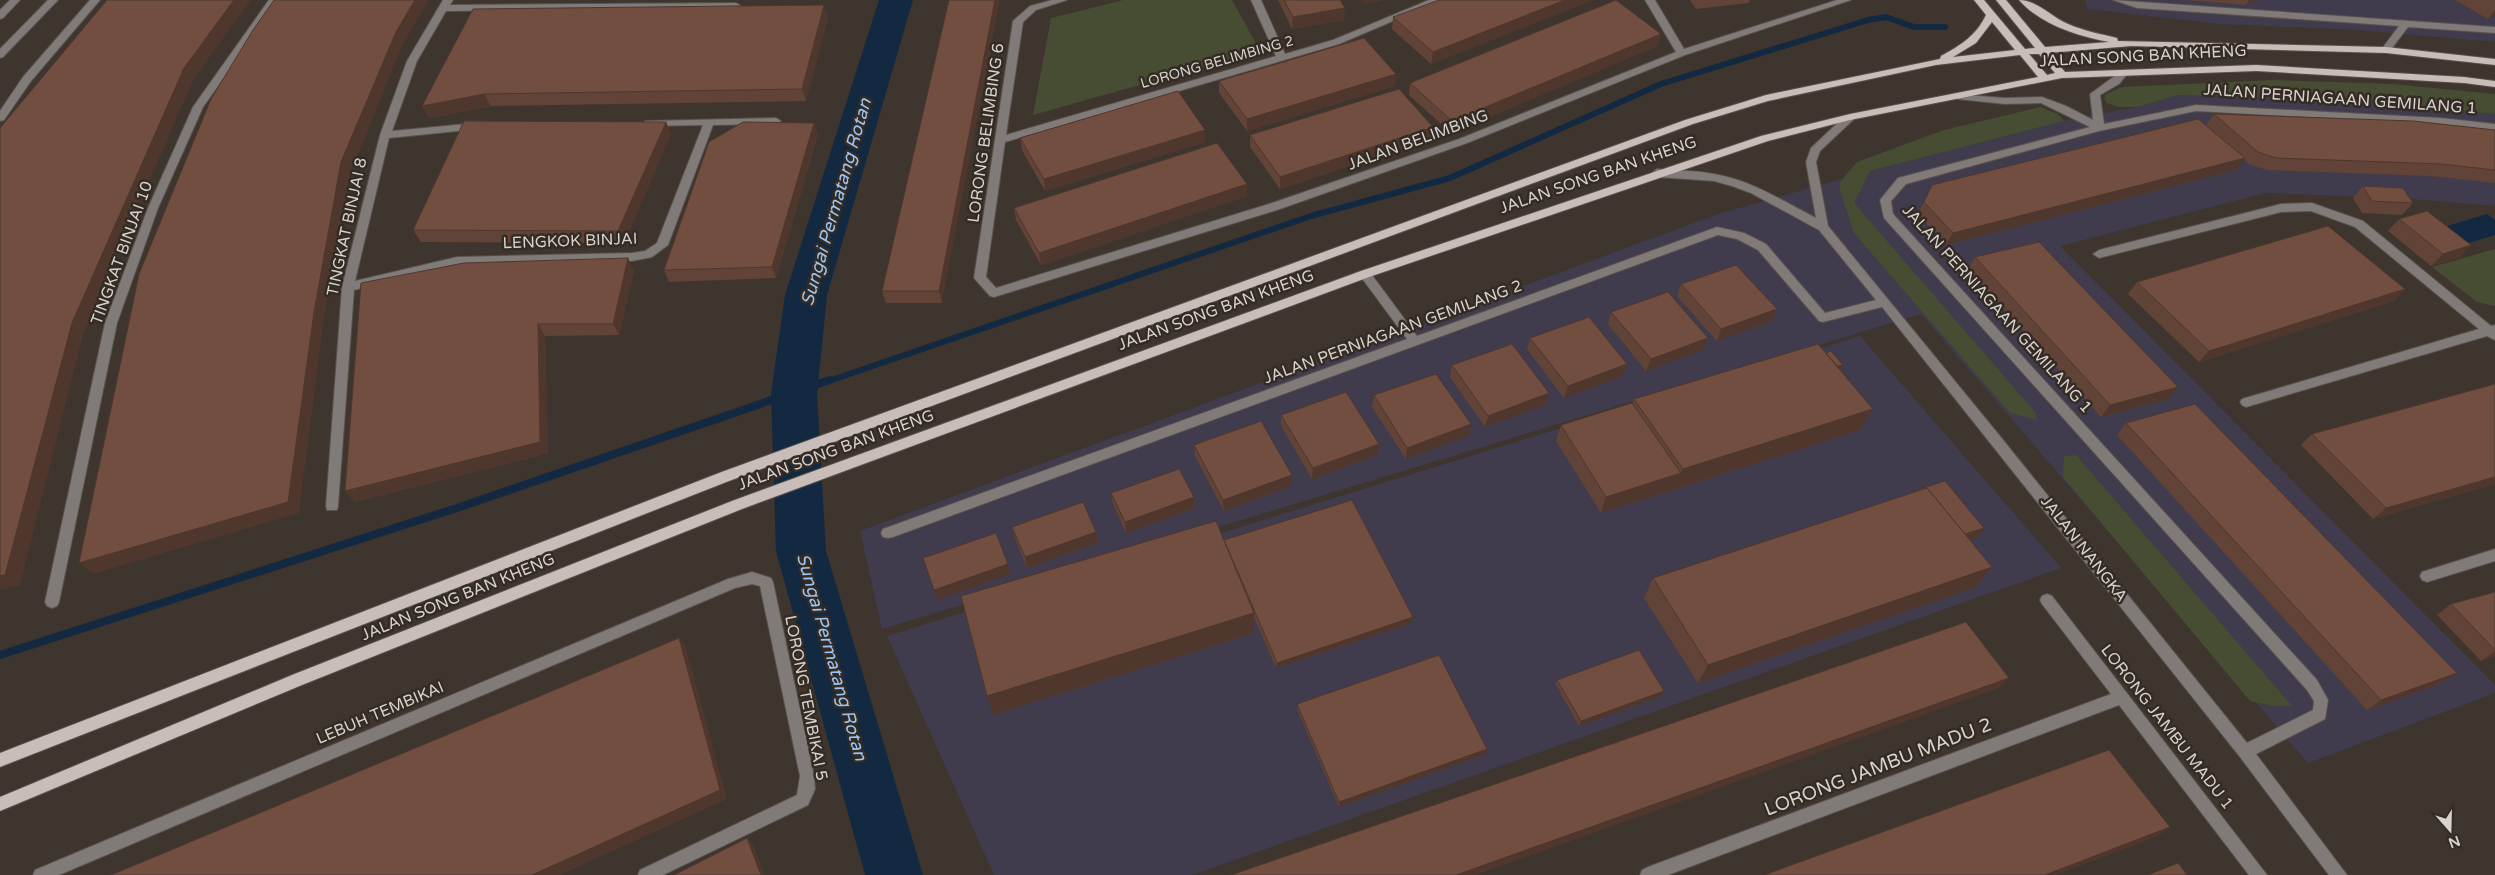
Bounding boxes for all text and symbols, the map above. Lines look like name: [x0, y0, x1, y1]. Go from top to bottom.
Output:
street label: LORONG BELIMBING 2: [1139, 32, 1295, 92]
street label: JALAN SONG BAN KHENG: [2039, 41, 2247, 71]
street label: LORONG BELIMBING 6: [963, 42, 1009, 224]
street label: JALAN PERNIAGAAN GEMILANG 1: [2203, 79, 2477, 119]
water label: Sungai Permatang Rotan: [796, 95, 876, 308]
street label: JALAN BELIMBING: [1345, 105, 1491, 175]
street label: JALAN SONG BAN KHENG: [1497, 132, 1699, 218]
street label: TINGKAT BINJAI 8: [323, 156, 371, 298]
street label: TINGKAT BINJAI 10: [87, 179, 157, 327]
street label: JALAN PERNIAGAAN GEMILANG 1: [1898, 201, 2096, 417]
street label: LENGKOK BINJAI: [502, 229, 638, 253]
street label: JALAN SONG BAN KHENG: [1115, 265, 1317, 355]
street label: JALAN PERNIAGAAN GEMILANG 2: [1261, 276, 1525, 388]
street label: JALAN SONG BAN KHENG: [735, 405, 937, 495]
street label: JALAN NANGKA: [2036, 492, 2132, 606]
street label: JALAN SONG BAN KHENG: [358, 549, 558, 645]
water label: Sungai Permatang Rotan: [792, 551, 872, 764]
street label: LORONG TEMBIKAI 5: [780, 614, 832, 782]
street label: LORONG JAMBU MADU 1: [2096, 641, 2238, 813]
street label: LEBUH TEMBIKAI: [313, 677, 447, 749]
street label: LORONG JAMBU MADU 2: [1761, 713, 1995, 821]
north arrow: [2425, 805, 2475, 855]
text: N: [2446, 832, 2462, 852]

